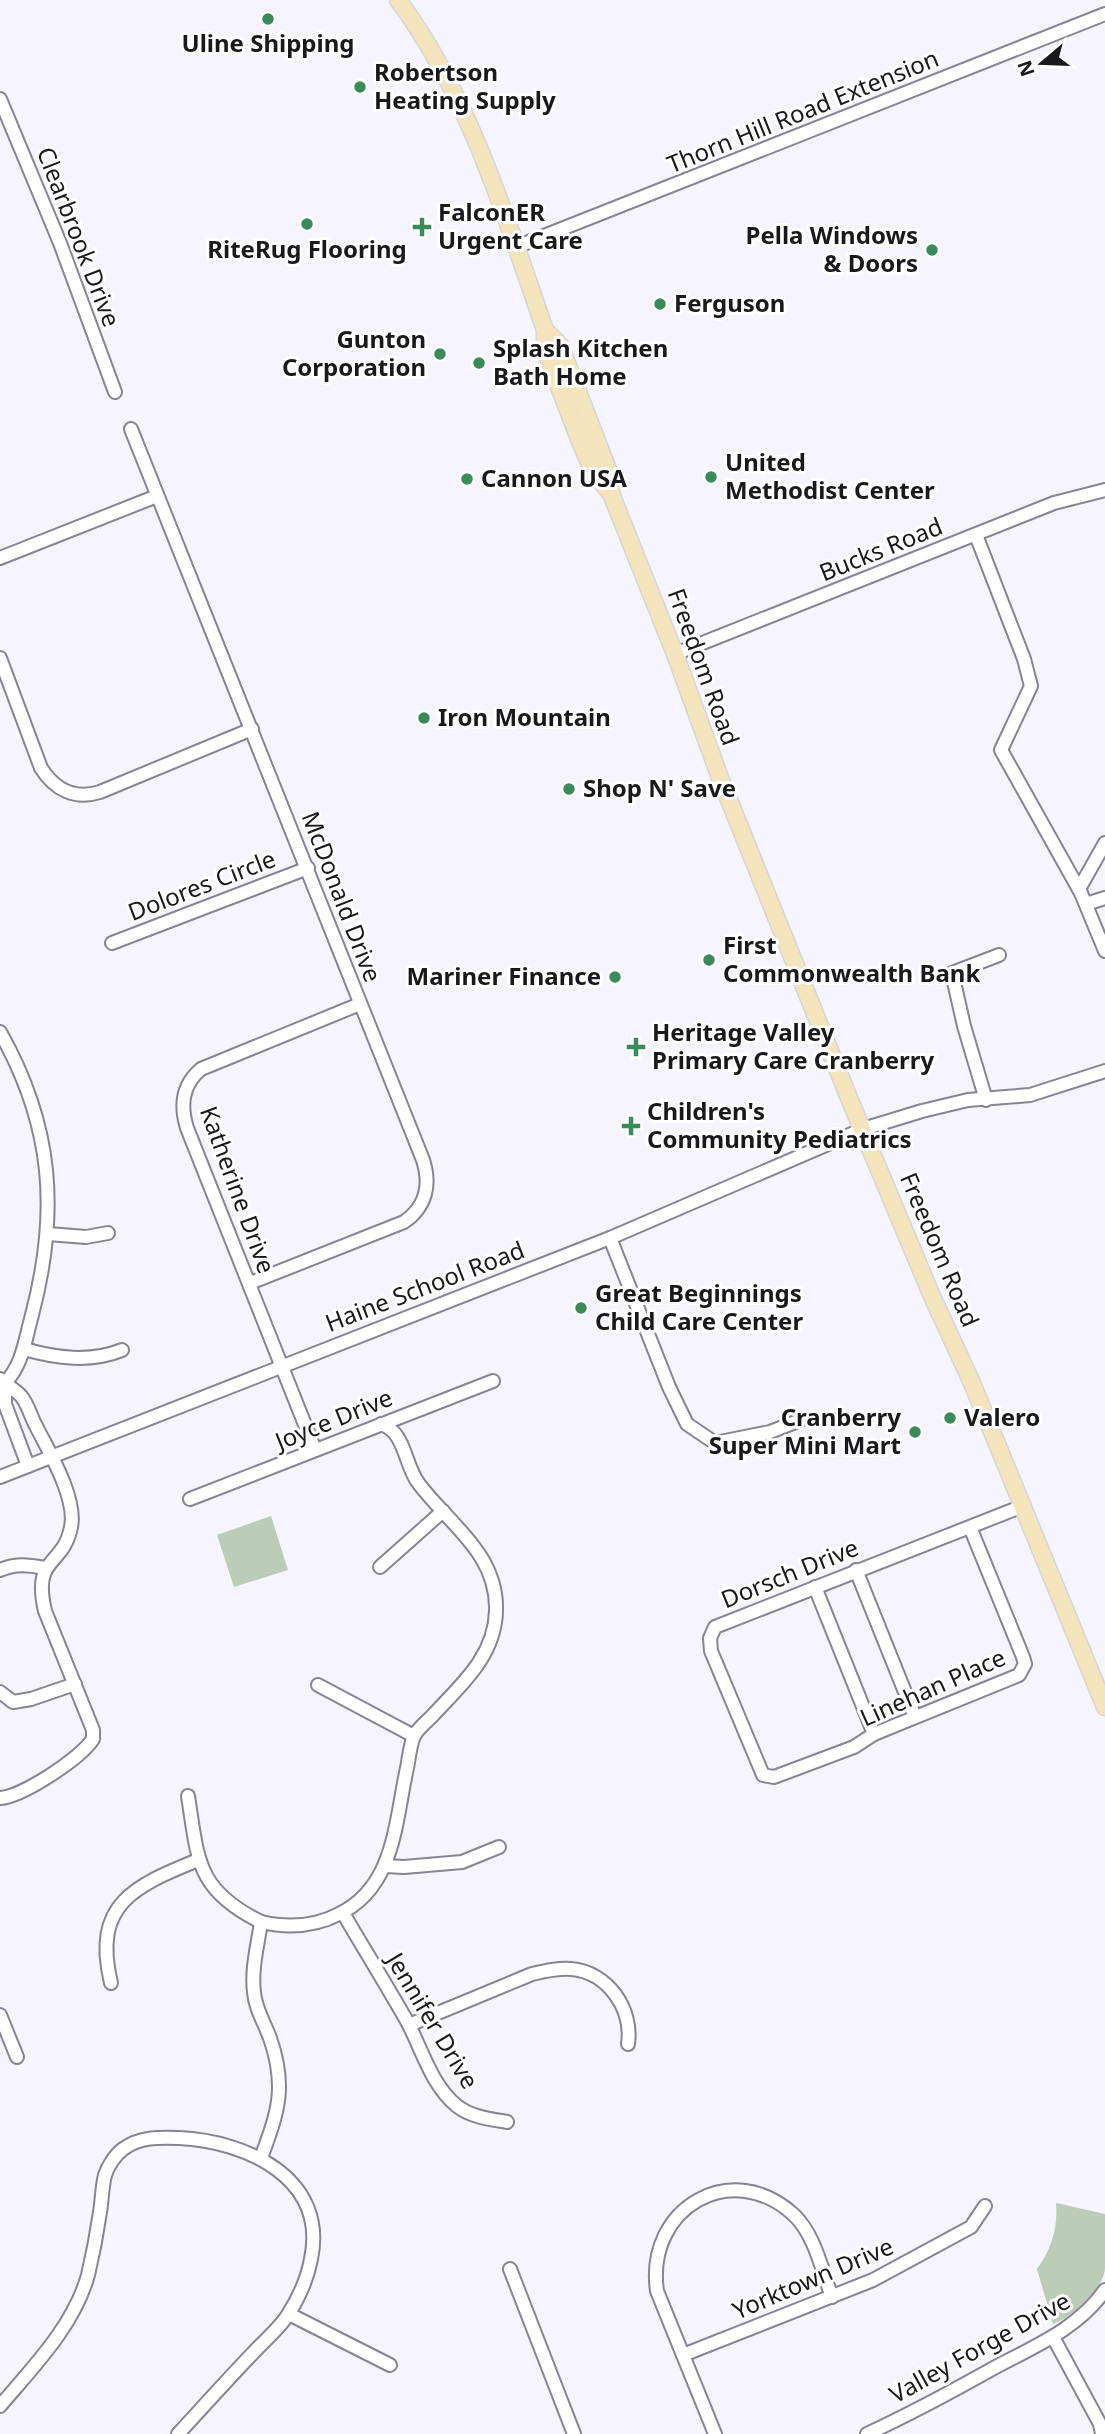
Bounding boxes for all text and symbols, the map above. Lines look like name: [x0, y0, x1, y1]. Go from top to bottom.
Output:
marker: Uline Shipping: [260, 11, 276, 27]
place label: Uline Shipping: [182, 26, 354, 59]
north arrow: [1007, 28, 1077, 98]
street label: Thorn Hill Road Extension: [662, 41, 943, 180]
place label: Robertson Heating Supply: [374, 55, 556, 116]
text: N: [1011, 57, 1041, 80]
marker: Robertson Heating Supply: [352, 79, 368, 95]
street label: Clearbrook Drive: [30, 142, 129, 331]
place label: FalconER Urgent Care: [438, 195, 583, 256]
marker: RiteRug Flooring: [299, 216, 315, 232]
marker: FalconER Urgent Care: [412, 217, 432, 237]
place label: Pella Windows & Doors: [746, 218, 918, 279]
place label: RiteRug Flooring: [207, 232, 407, 265]
marker: Pella Windows & Doors: [924, 242, 940, 258]
place label: Ferguson: [674, 286, 785, 319]
marker: Ferguson: [652, 296, 668, 312]
place label: Gunton Corporation: [282, 322, 426, 383]
place label: Splash Kitchen Bath Home: [493, 331, 668, 392]
marker: Gunton Corporation: [432, 346, 448, 362]
marker: Splash Kitchen Bath Home: [471, 355, 487, 371]
place label: United Methodist Center: [725, 445, 935, 506]
place label: Cannon USA: [481, 461, 627, 494]
marker: United Methodist Center: [703, 469, 719, 485]
marker: Cannon USA: [459, 471, 475, 487]
street label: Bucks Road: [814, 509, 947, 588]
street label: Freedom Road: [661, 584, 748, 749]
place label: Iron Mountain: [438, 700, 611, 733]
marker: Iron Mountain: [416, 710, 432, 726]
place label: Shop N' Save: [583, 771, 736, 804]
marker: Shop N' Save: [561, 781, 577, 797]
street label: McDonald Drive: [295, 806, 390, 986]
street label: Dolores Circle: [123, 841, 280, 928]
place label: First Commonwealth Bank: [723, 928, 980, 989]
marker: First Commonwealth Bank: [701, 952, 717, 968]
place label: Mariner Finance: [407, 959, 601, 992]
marker: Mariner Finance: [607, 969, 623, 985]
place label: Heritage Valley Primary Care Cranberry: [652, 1015, 934, 1076]
marker: Heritage Valley Primary Care Cranberry: [626, 1037, 646, 1057]
place label: Children's Community Pediatrics: [647, 1094, 912, 1155]
street label: Katherine Drive: [193, 1101, 284, 1278]
marker: Children's Community Pediatrics: [621, 1116, 641, 1136]
street label: Freedom Road: [893, 1167, 988, 1332]
street label: Haine School Road: [320, 1232, 529, 1339]
place label: Great Beginnings Child Care Center: [595, 1276, 803, 1337]
marker: Great Beginnings Child Care Center: [573, 1300, 589, 1316]
street label: Joyce Drive: [268, 1380, 397, 1458]
place label: Cranberry Super Mini Mart: [709, 1400, 901, 1461]
place label: Valero: [964, 1400, 1040, 1433]
marker: Valero: [942, 1410, 958, 1426]
marker: Cranberry Super Mini Mart: [907, 1424, 923, 1440]
street label: Dorsch Drive: [716, 1530, 863, 1615]
street label: Linehan Place: [855, 1640, 1010, 1733]
street label: Jennifer Drive: [379, 1944, 487, 2094]
street label: Yorktown Drive: [727, 2229, 898, 2326]
street label: Valley Forge Drive: [883, 2283, 1076, 2410]

